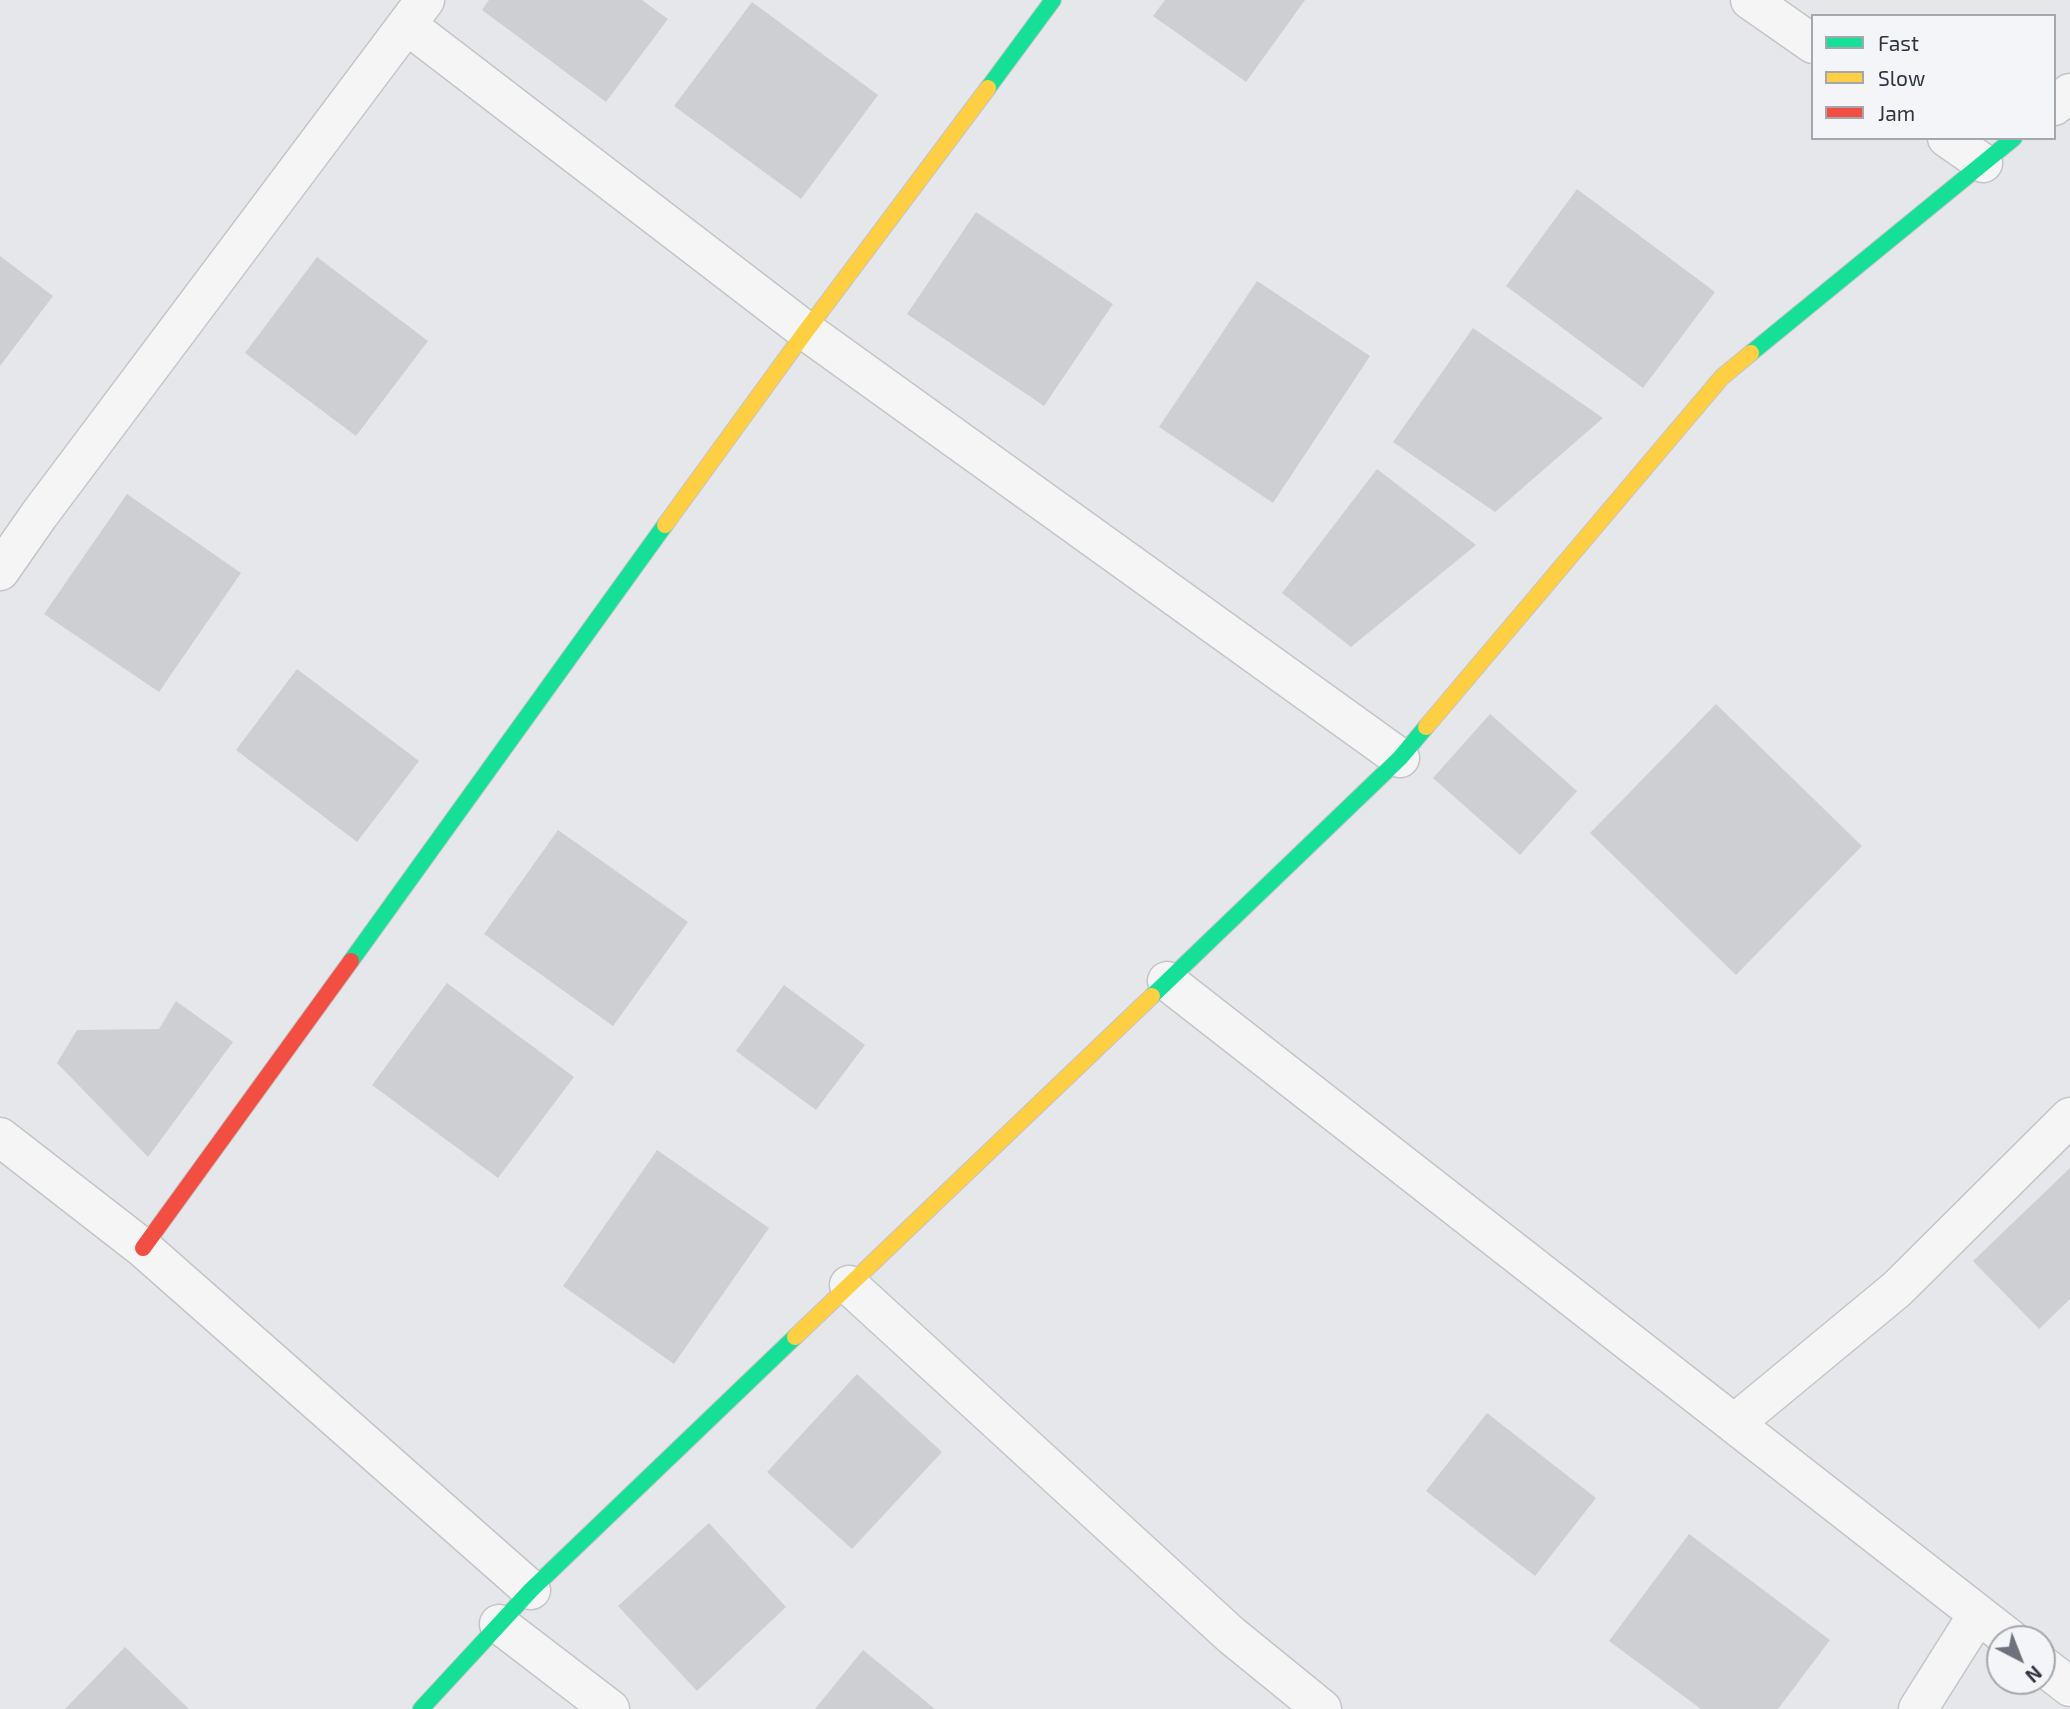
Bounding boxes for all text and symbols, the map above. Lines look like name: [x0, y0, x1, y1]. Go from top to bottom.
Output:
legend: [1811, 14, 2056, 140]
text: Fast: [1878, 30, 1919, 55]
text: Slow: [1878, 65, 1925, 90]
text: Jam: [1878, 100, 1915, 125]
north arrow: [1986, 1625, 2056, 1695]
text: N: [2021, 1661, 2047, 1688]

